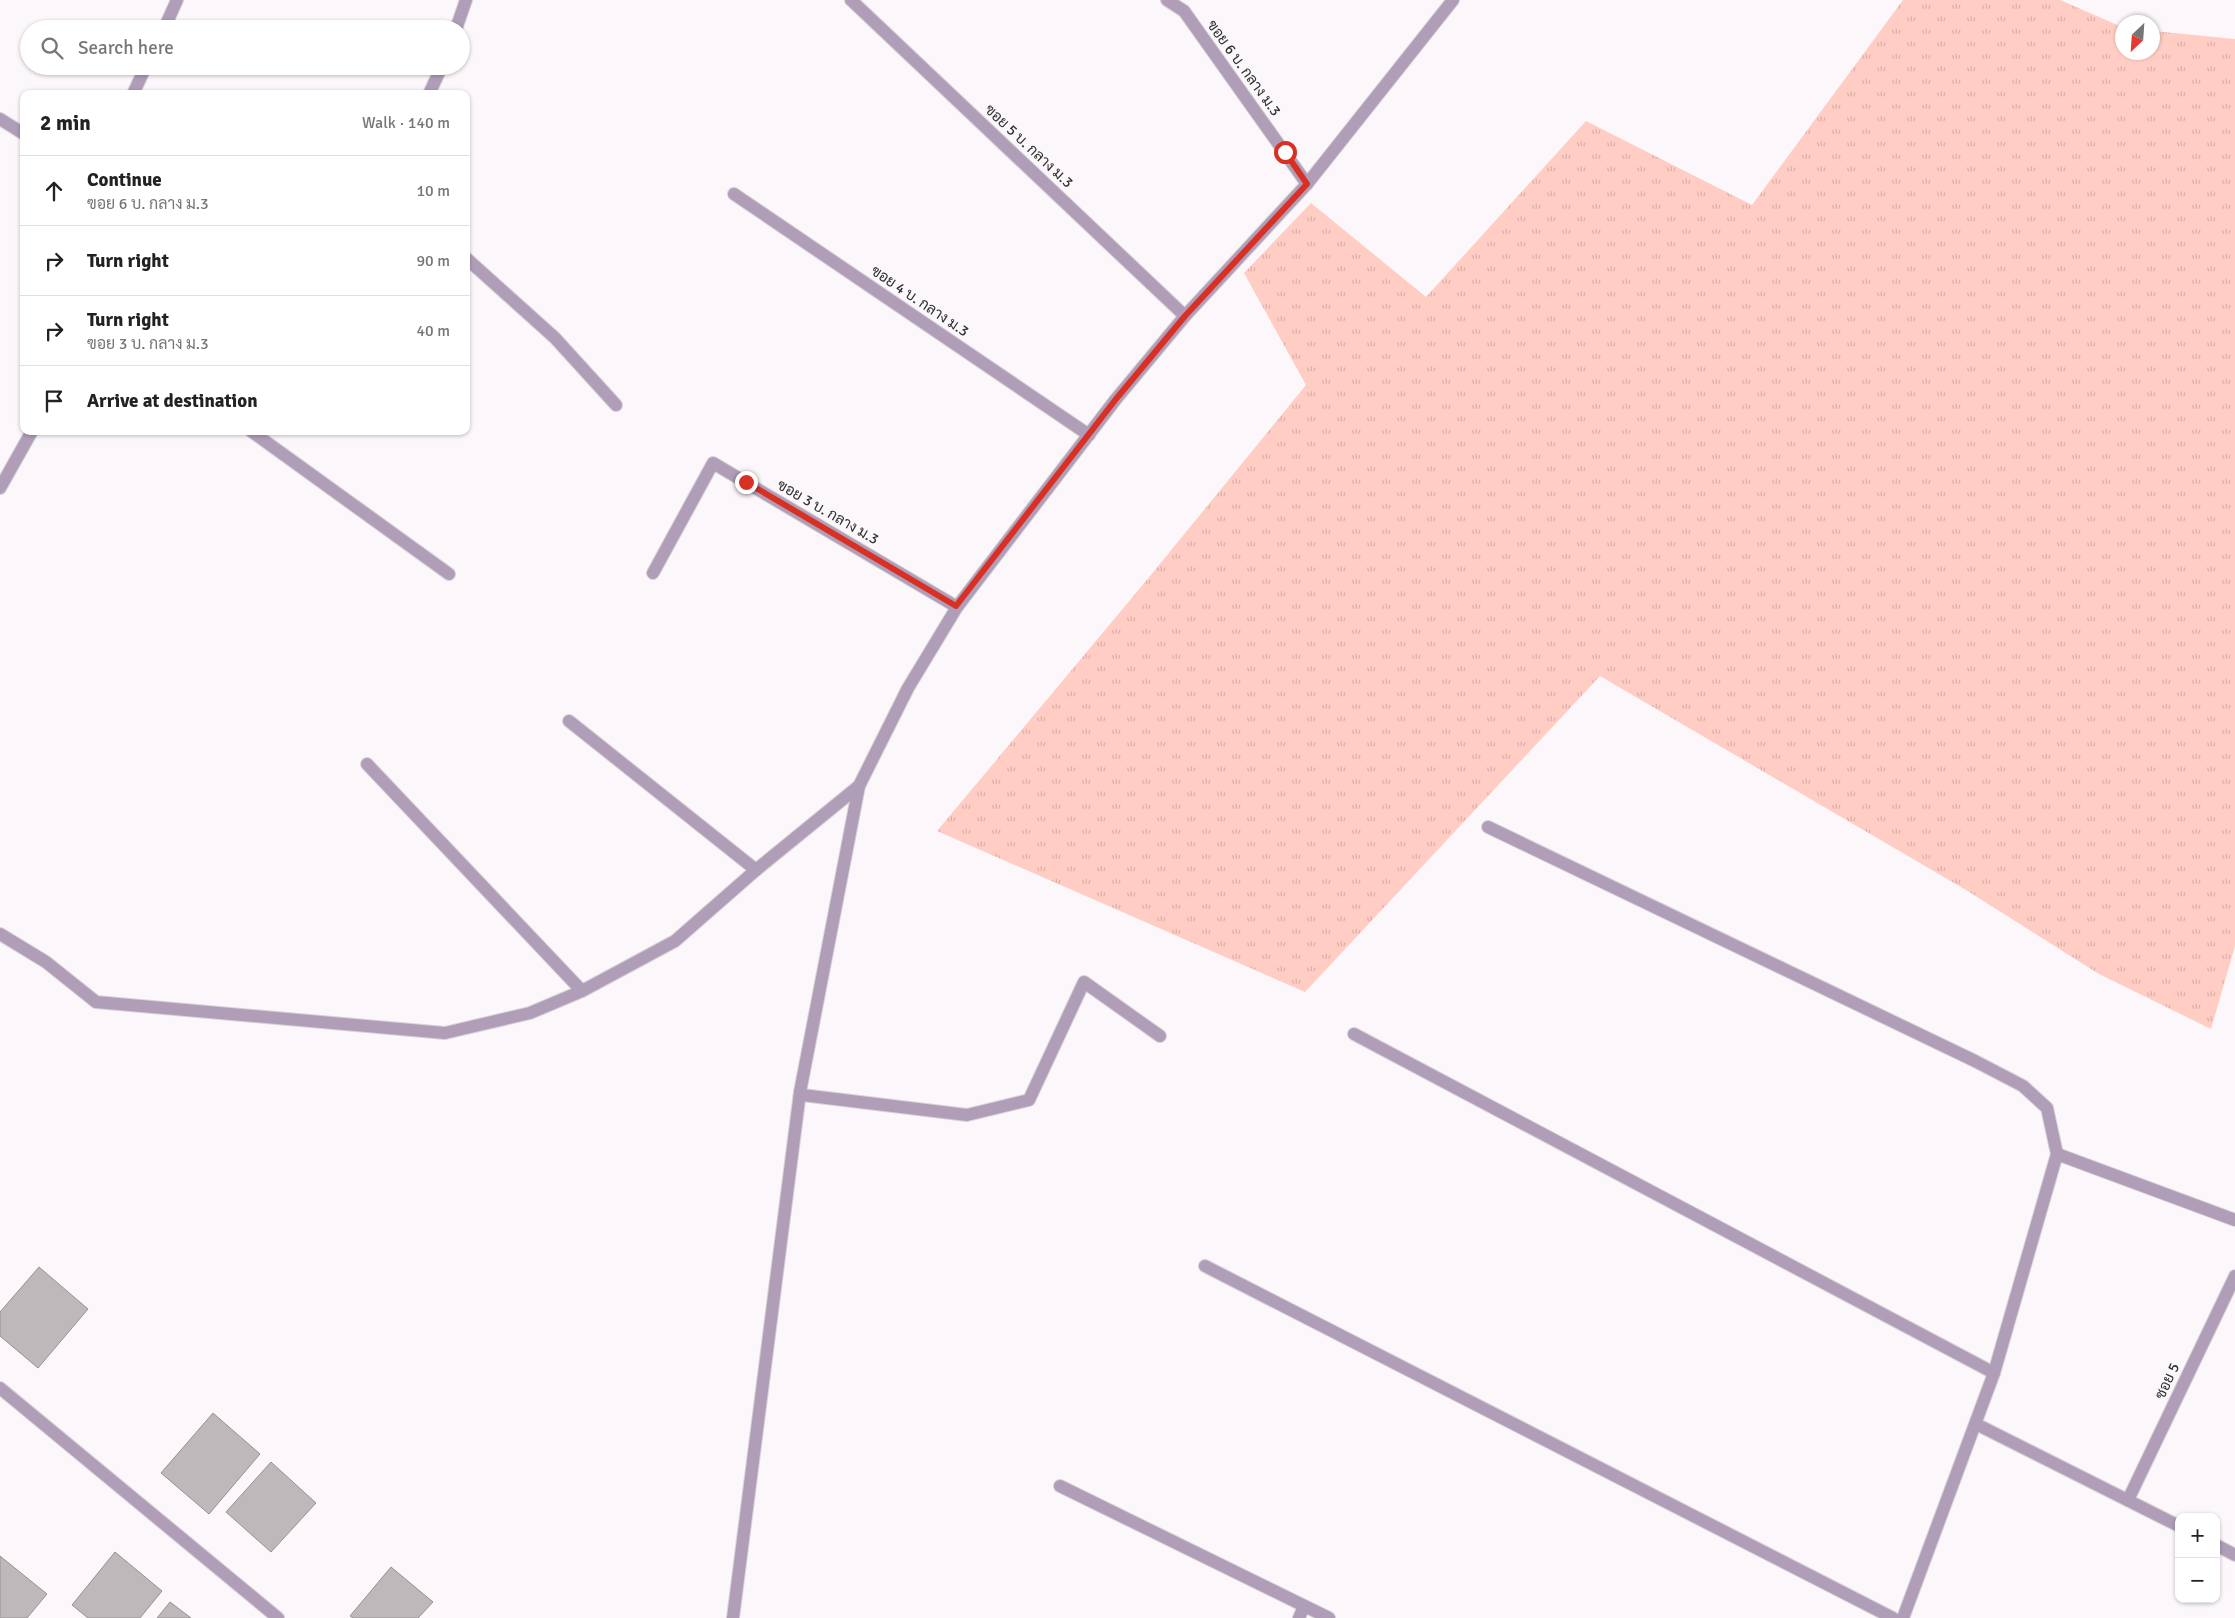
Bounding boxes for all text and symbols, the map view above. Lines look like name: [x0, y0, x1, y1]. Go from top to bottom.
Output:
north arrow: [2115, 15, 2160, 60]
street label: ฃอย 6 บ. กลาง ม.3: [1203, 17, 1285, 119]
search box: [20, 20, 470, 75]
icon: search: [38, 34, 66, 62]
text: Search here: [78, 36, 174, 60]
street label: ฃอย 5 บ. กลาง ม.3: [981, 101, 1077, 191]
text: 2 min: [40, 110, 91, 136]
text: Walk · 140 m: [362, 113, 450, 133]
route start: [1274, 141, 1297, 164]
text: Continue: [87, 168, 162, 192]
icon: ahead: [40, 177, 68, 205]
text: 10 m: [416, 181, 450, 201]
text: ฃอย 6 บ. กลาง ม.3: [87, 194, 209, 214]
icon: right: [40, 247, 68, 275]
text: Turn right: [87, 249, 169, 273]
text: 90 m: [416, 251, 450, 271]
street label: ฃอย 4 บ. กลาง ม.3: [868, 262, 972, 340]
text: Turn right: [87, 308, 169, 332]
icon: right: [40, 317, 68, 345]
text: 40 m: [416, 321, 450, 341]
text: ฃอย 3 บ. กลาง ม.3: [87, 334, 209, 354]
icon: arrive: [40, 387, 68, 415]
text: Arrive at destination: [87, 389, 258, 413]
route end: [735, 471, 758, 494]
street label: ฃอย 3 บ. กลาง ม.3: [774, 476, 882, 548]
street label: ซอย 5: [2151, 1360, 2183, 1402]
map controls: [2175, 1513, 2220, 1603]
button: +: [2175, 1513, 2220, 1558]
button: −: [2175, 1558, 2220, 1603]

